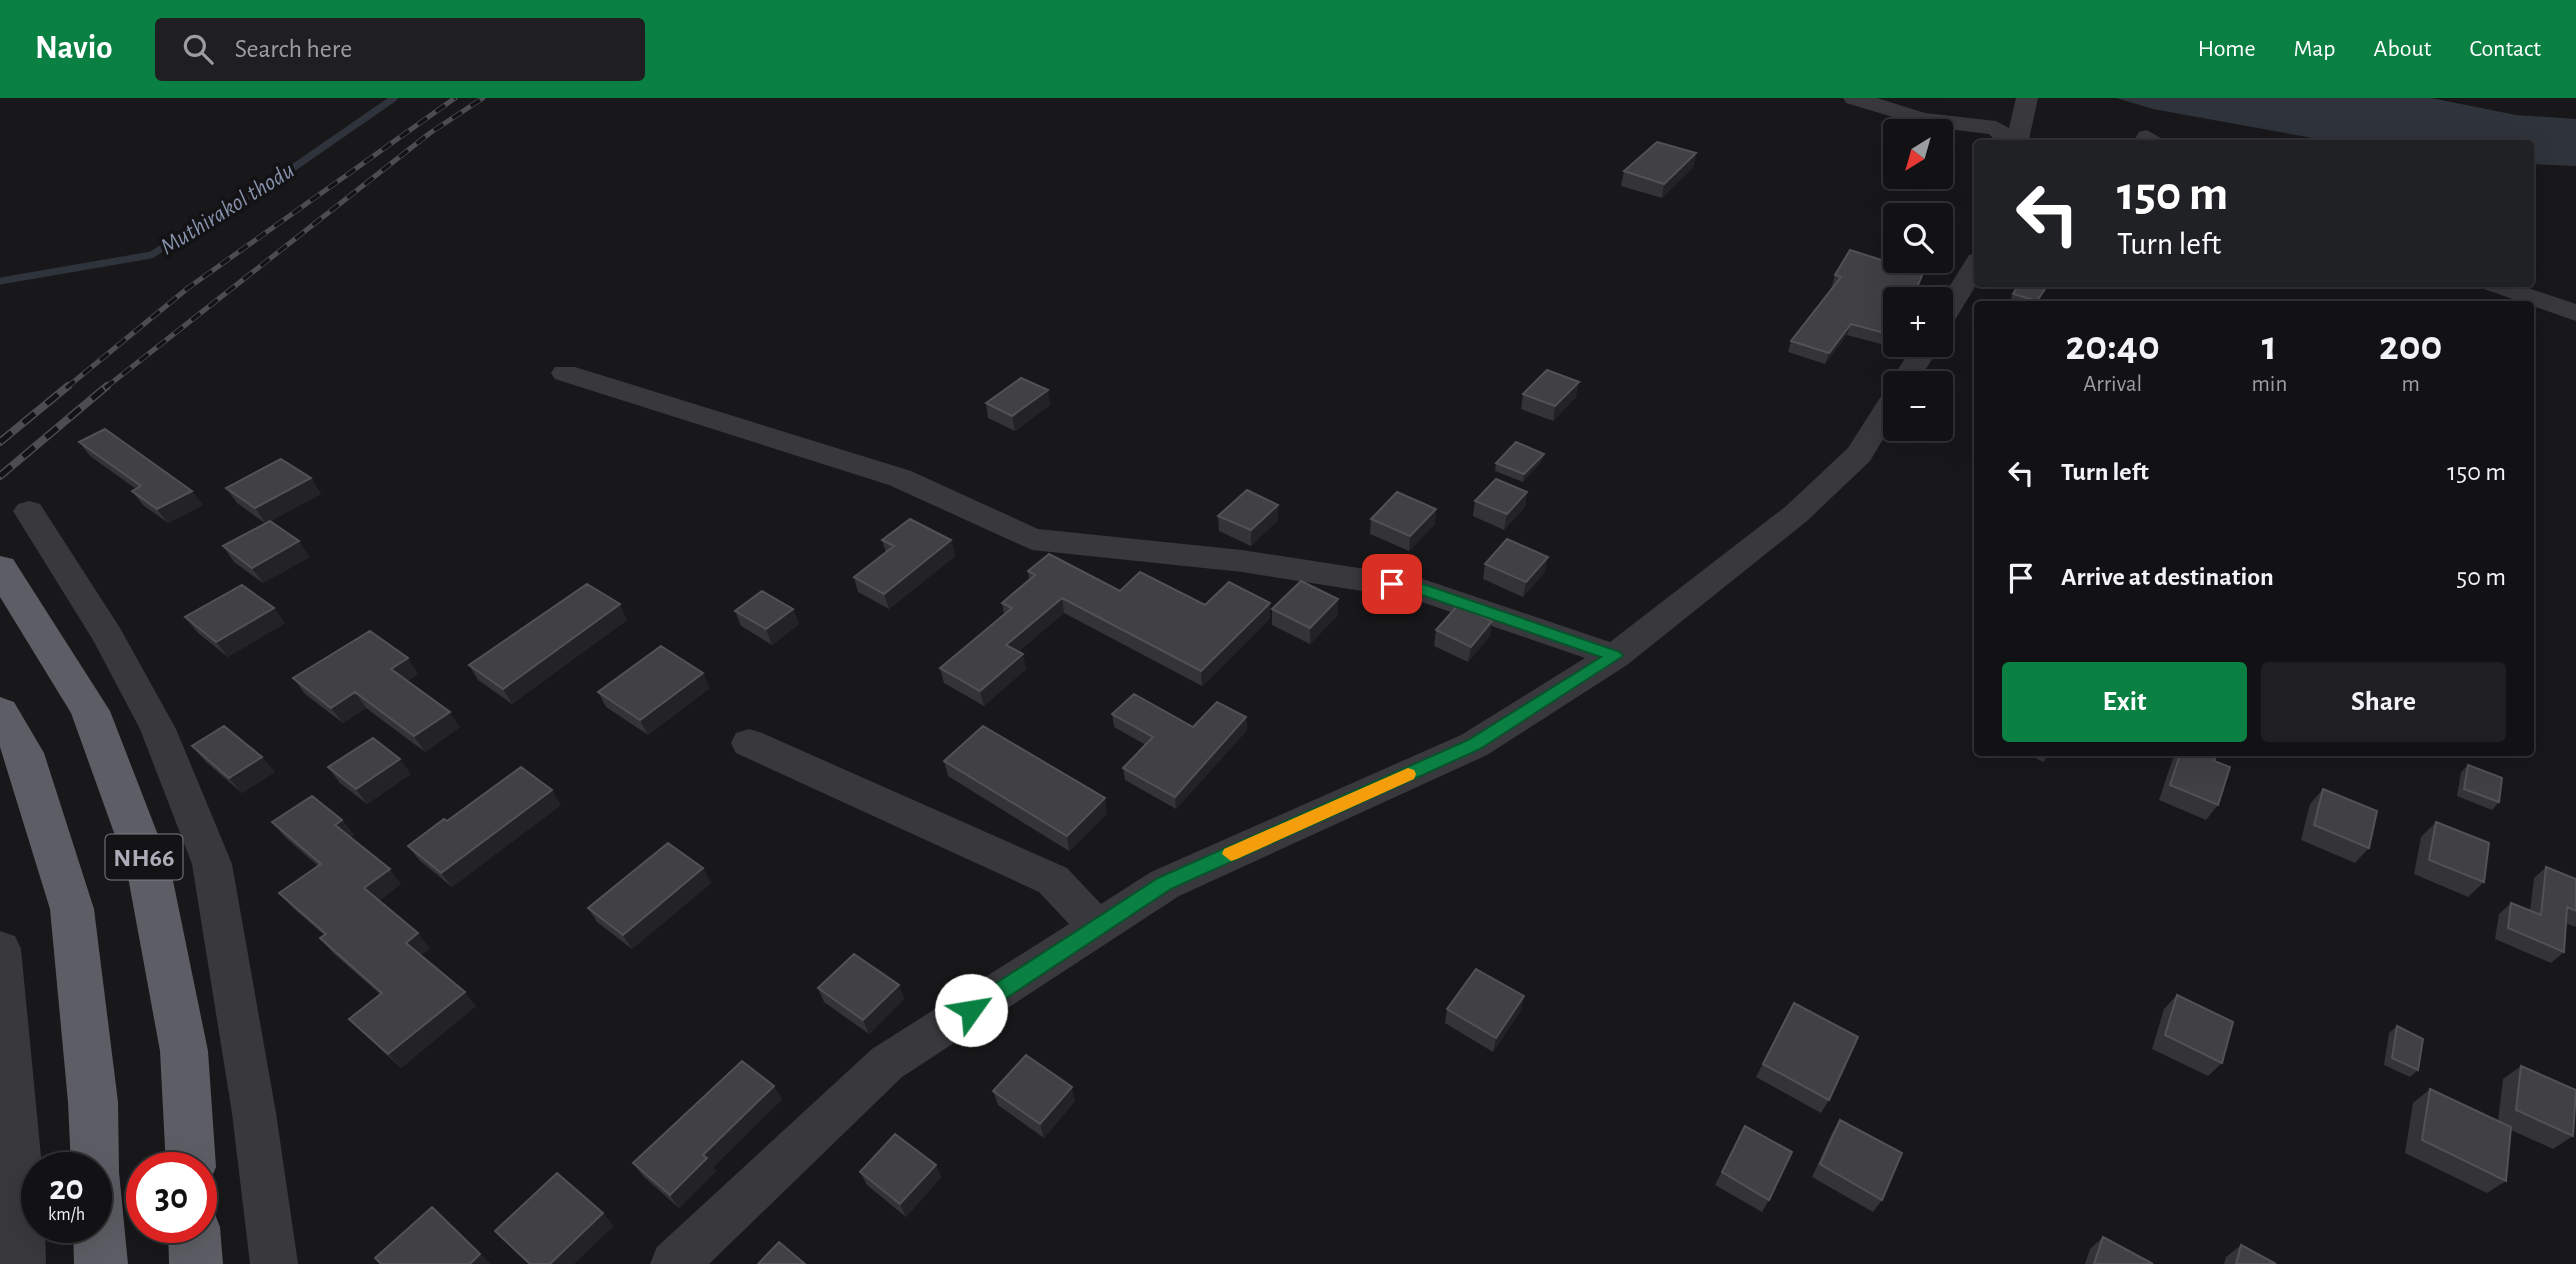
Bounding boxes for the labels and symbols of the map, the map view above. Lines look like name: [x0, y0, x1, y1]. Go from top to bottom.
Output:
north arrow: [1883, 119, 1953, 189]
water label: Muthirakol thodu: [156, 158, 299, 260]
pin: [1362, 554, 1422, 614]
road number: NH66: [106, 834, 182, 880]
position arrow: [934, 973, 1008, 1047]
speed limit sign: 30: [126, 1152, 217, 1243]

